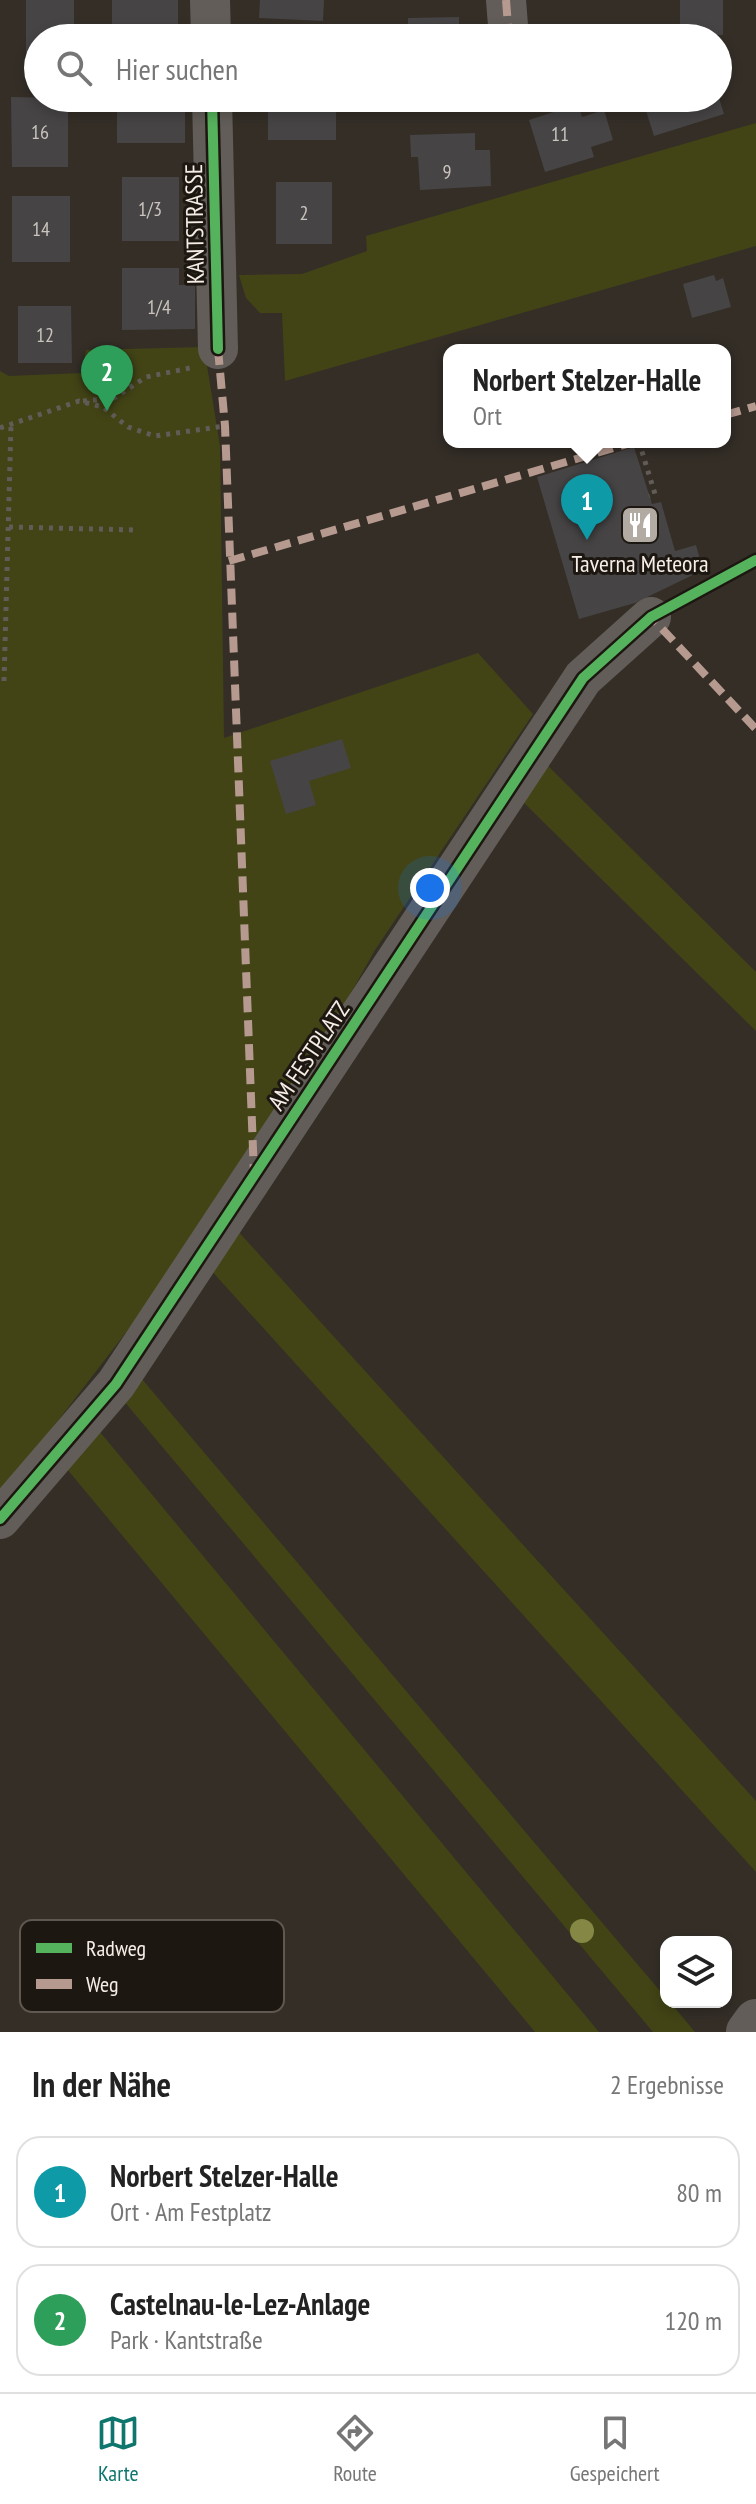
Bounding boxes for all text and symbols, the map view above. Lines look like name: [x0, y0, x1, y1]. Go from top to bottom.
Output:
search box: [24, 24, 732, 112]
icon: search: [52, 46, 96, 90]
text: Hier suchen: [116, 49, 238, 88]
house number: 16: [31, 119, 49, 145]
house number: 11: [551, 121, 569, 147]
house number: 9: [443, 159, 452, 185]
street label: KANTSTRASSE: [178, 164, 211, 284]
house number: 1/3: [138, 196, 162, 222]
house number: 2: [300, 200, 309, 226]
house number: 14: [32, 216, 50, 242]
house number: 1/4: [147, 294, 171, 320]
house number: 12: [36, 322, 54, 348]
popup: [443, 344, 731, 448]
pin: 2: [81, 345, 133, 411]
text: Norbert Stelzer-Halle: [473, 360, 701, 399]
text: Ort: [473, 399, 502, 432]
pin: 1: [561, 474, 613, 540]
restaurant icon: Taverna Meteora: [619, 504, 661, 546]
place label: Taverna Meteora: [571, 548, 709, 579]
your location: [410, 868, 450, 908]
street label: AM FESTPLATZ: [261, 995, 356, 1116]
legend: [20, 1920, 284, 2012]
text: Radweg: [86, 1934, 146, 1962]
map controls: [660, 1936, 732, 2008]
button: layers: [660, 1936, 732, 2008]
text: Weg: [86, 1970, 118, 1998]
text: In der Nähe: [32, 2062, 171, 2106]
text: 2 Ergebnisse: [610, 2068, 724, 2101]
text: Norbert Stelzer-Halle: [110, 2156, 339, 2195]
text: 1: [54, 2176, 66, 2209]
text: 80 m: [676, 2176, 722, 2209]
text: Ort · Am Festplatz: [110, 2195, 271, 2228]
text: Castelnau-le-Lez-Anlage: [110, 2284, 370, 2323]
text: 2: [54, 2304, 66, 2337]
text: 120 m: [664, 2304, 722, 2337]
text: Park · Kantstraße: [110, 2323, 263, 2356]
tab: Karte: [96, 2411, 140, 2487]
tab: Route: [333, 2411, 377, 2487]
tab: Gespeichert: [570, 2411, 660, 2487]

